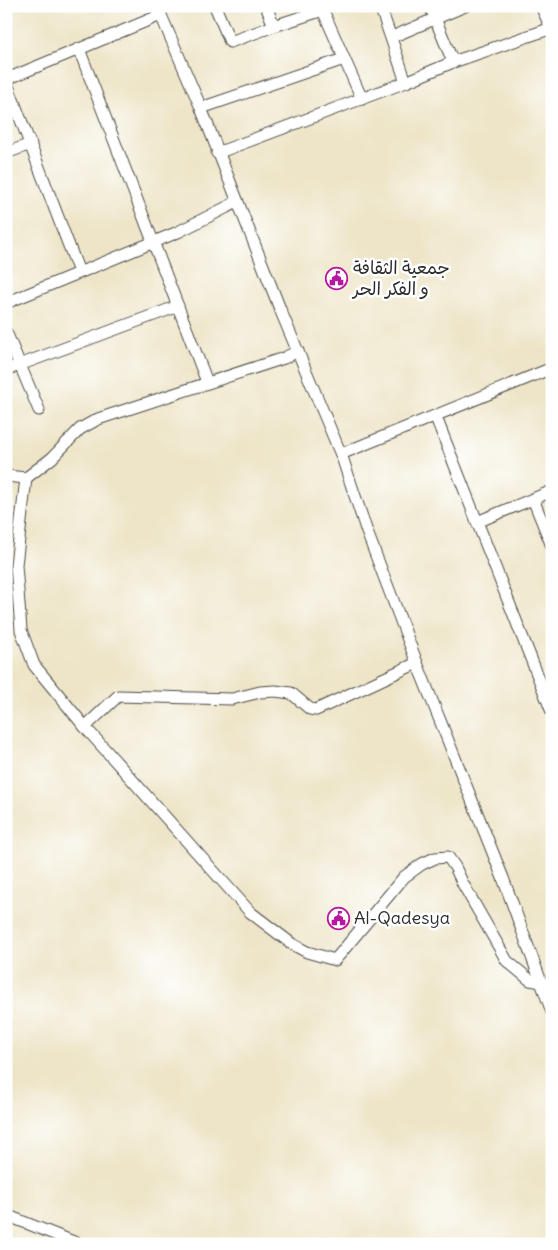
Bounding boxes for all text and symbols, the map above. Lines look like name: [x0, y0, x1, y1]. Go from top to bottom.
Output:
place label: جمعية الثقافة و الفكر الحر: [351, 256, 450, 300]
public building icon: جمعية الثقافة و الفكر الحر: [325, 266, 349, 290]
public building icon: Al-Qadesya: [326, 906, 350, 930]
place label: Al-Qadesya: [354, 906, 450, 929]

